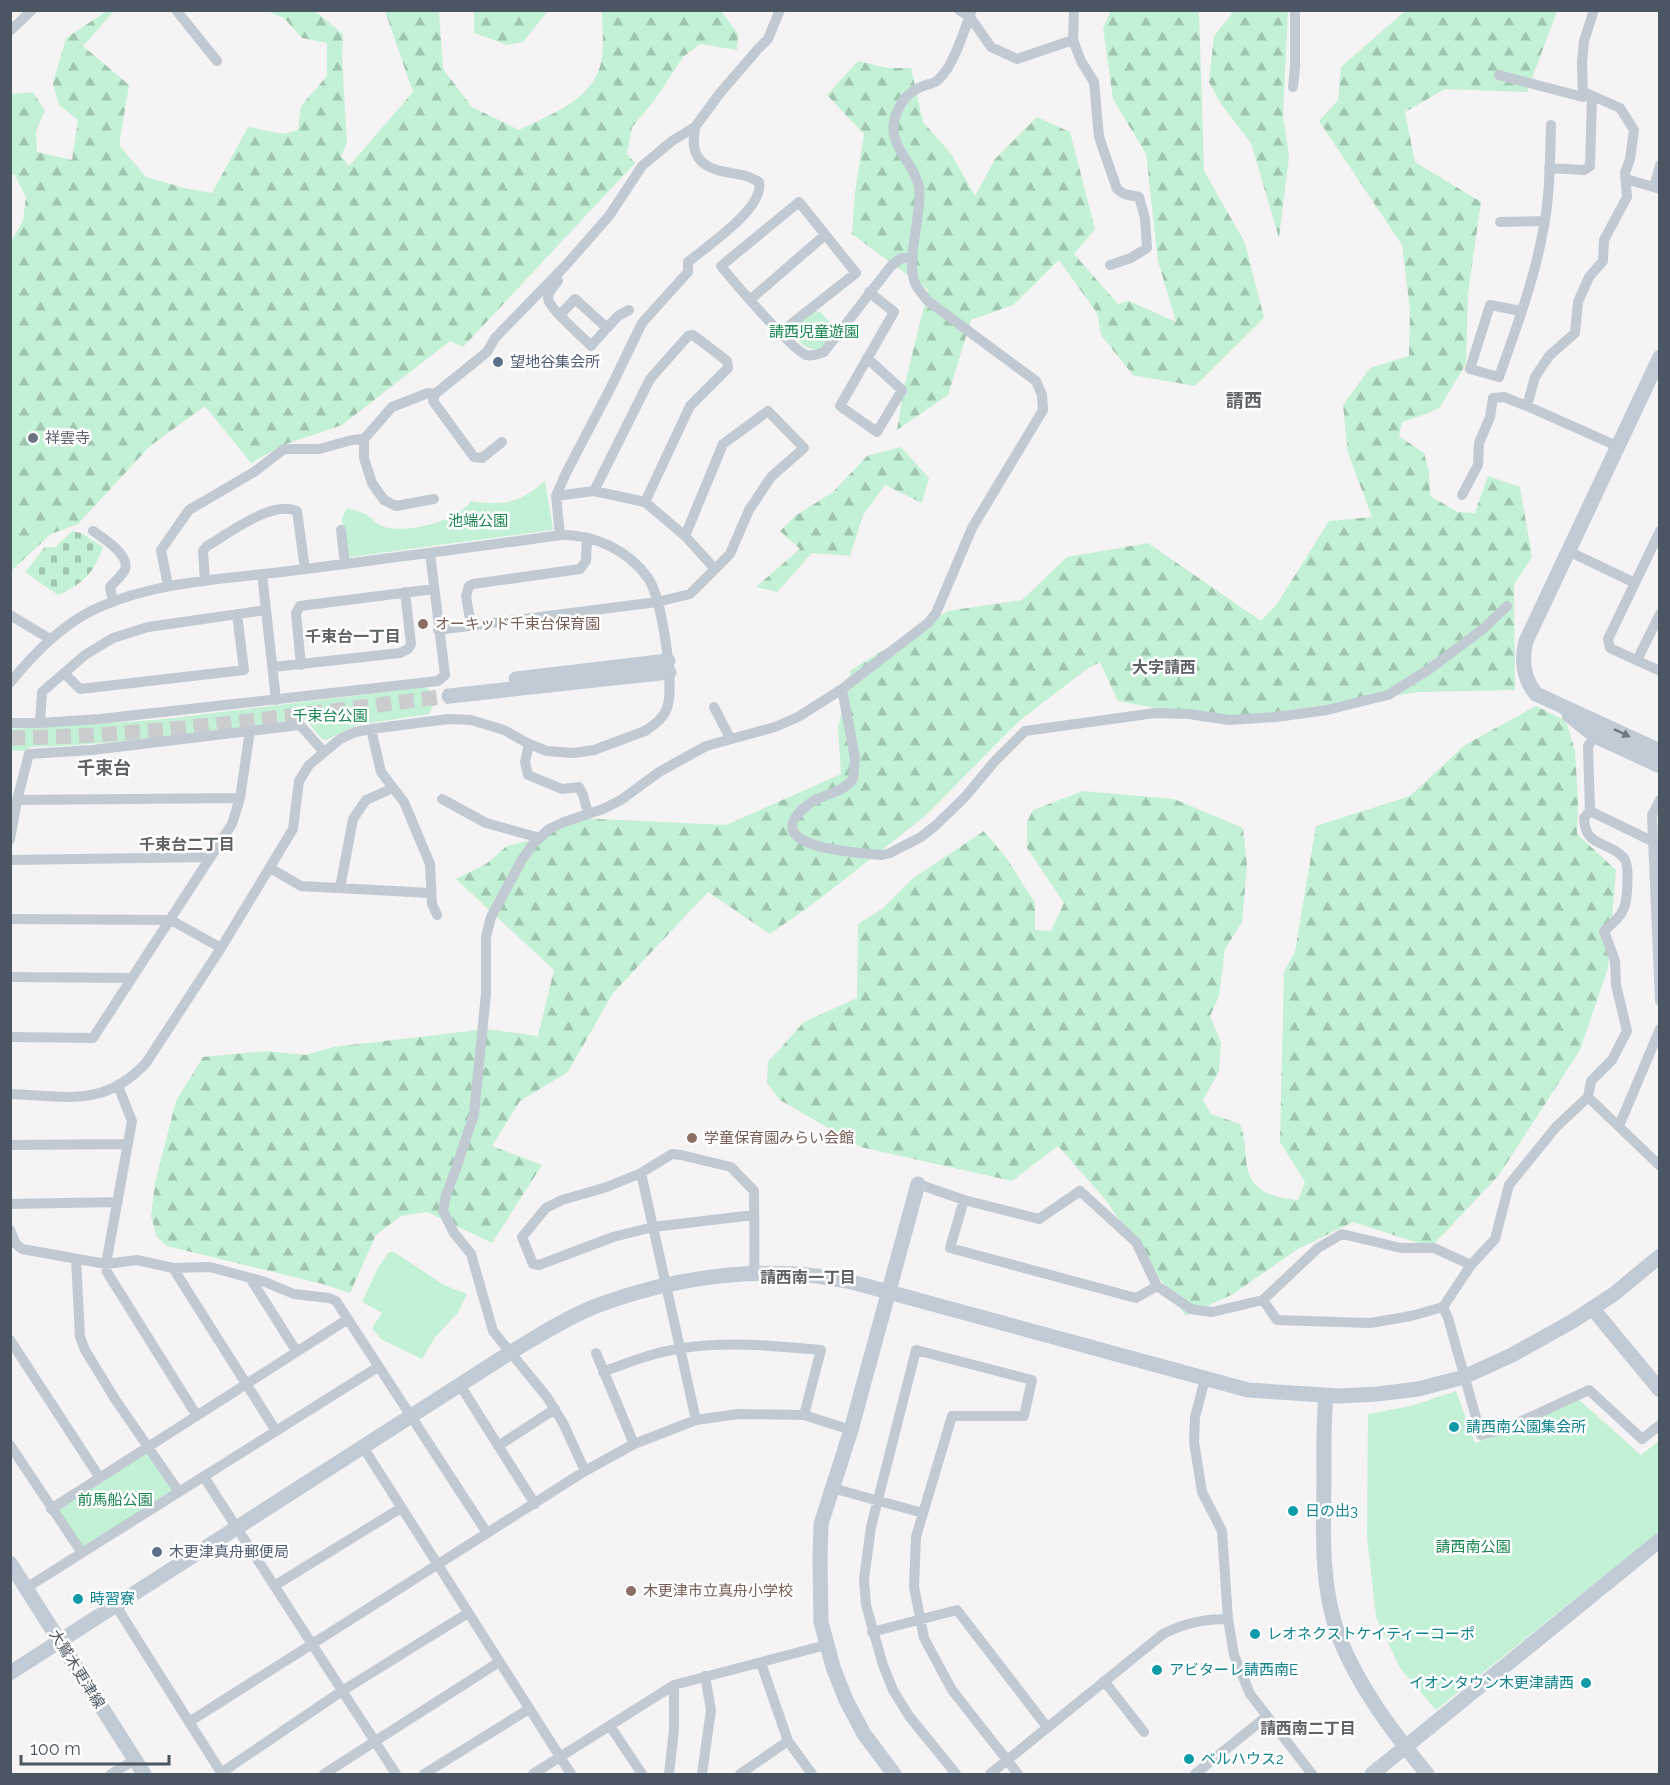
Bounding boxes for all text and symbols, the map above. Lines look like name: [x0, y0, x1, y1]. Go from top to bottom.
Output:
park label: 請西児童遊園: [769, 323, 859, 341]
place label: 望地谷集会所: [510, 353, 600, 371]
marker: 望地谷集会所: [491, 355, 505, 369]
district label: 請西: [1226, 390, 1262, 411]
place label: 祥雲寺: [45, 429, 90, 447]
marker: 祥雲寺: [26, 431, 40, 445]
park label: 池端公園: [448, 512, 508, 530]
place label: オーキッド千束台保育園: [435, 615, 600, 633]
marker: オーキッド千束台保育園: [416, 617, 430, 631]
district label: 千束台一丁目: [305, 627, 401, 646]
district label: 大字請西: [1132, 658, 1196, 677]
park label: 千束台公園: [292, 707, 368, 725]
one-way arrow: [1614, 728, 1631, 737]
district label: 千束台: [77, 757, 131, 778]
district label: 千束台二丁目: [139, 835, 235, 854]
place label: 学童保育園みらい会館: [704, 1129, 854, 1147]
marker: 学童保育園みらい会館: [685, 1131, 699, 1145]
district label: 請西南一丁目: [760, 1268, 856, 1287]
place label: 請西南公園集会所: [1466, 1418, 1586, 1436]
marker: 請西南公園集会所: [1447, 1420, 1461, 1434]
park label: 前馬船公園: [77, 1491, 153, 1509]
place label: 日の出3: [1305, 1502, 1358, 1520]
marker: 日の出3: [1286, 1504, 1300, 1518]
park label: 請西南公園: [1435, 1538, 1511, 1556]
place label: 木更津真舟郵便局: [169, 1543, 289, 1561]
marker: 木更津真舟郵便局: [150, 1545, 164, 1559]
place label: 木更津市立真舟小学校: [643, 1582, 793, 1600]
marker: 木更津市立真舟小学校: [624, 1584, 638, 1598]
place label: 時習寮: [90, 1590, 135, 1608]
marker: 時習寮: [71, 1592, 85, 1606]
place label: レオネクストケイティーコーポ: [1267, 1625, 1475, 1643]
street label: 大鷲木更津線: [46, 1626, 108, 1712]
marker: レオネクストケイティーコーポ: [1248, 1627, 1262, 1641]
place label: アビターレ請西南E: [1169, 1661, 1298, 1679]
marker: アビターレ請西南E: [1150, 1663, 1164, 1677]
place label: イオンタウン木更津請西: [1409, 1674, 1574, 1692]
marker: イオンタウン木更津請西: [1579, 1676, 1593, 1690]
district label: 請西南二丁目: [1260, 1719, 1356, 1738]
scale bar: [21, 1728, 170, 1766]
text: 100 m: [30, 1738, 81, 1759]
place label: ベルハウス2: [1201, 1750, 1284, 1768]
marker: ベルハウス2: [1182, 1752, 1196, 1766]

